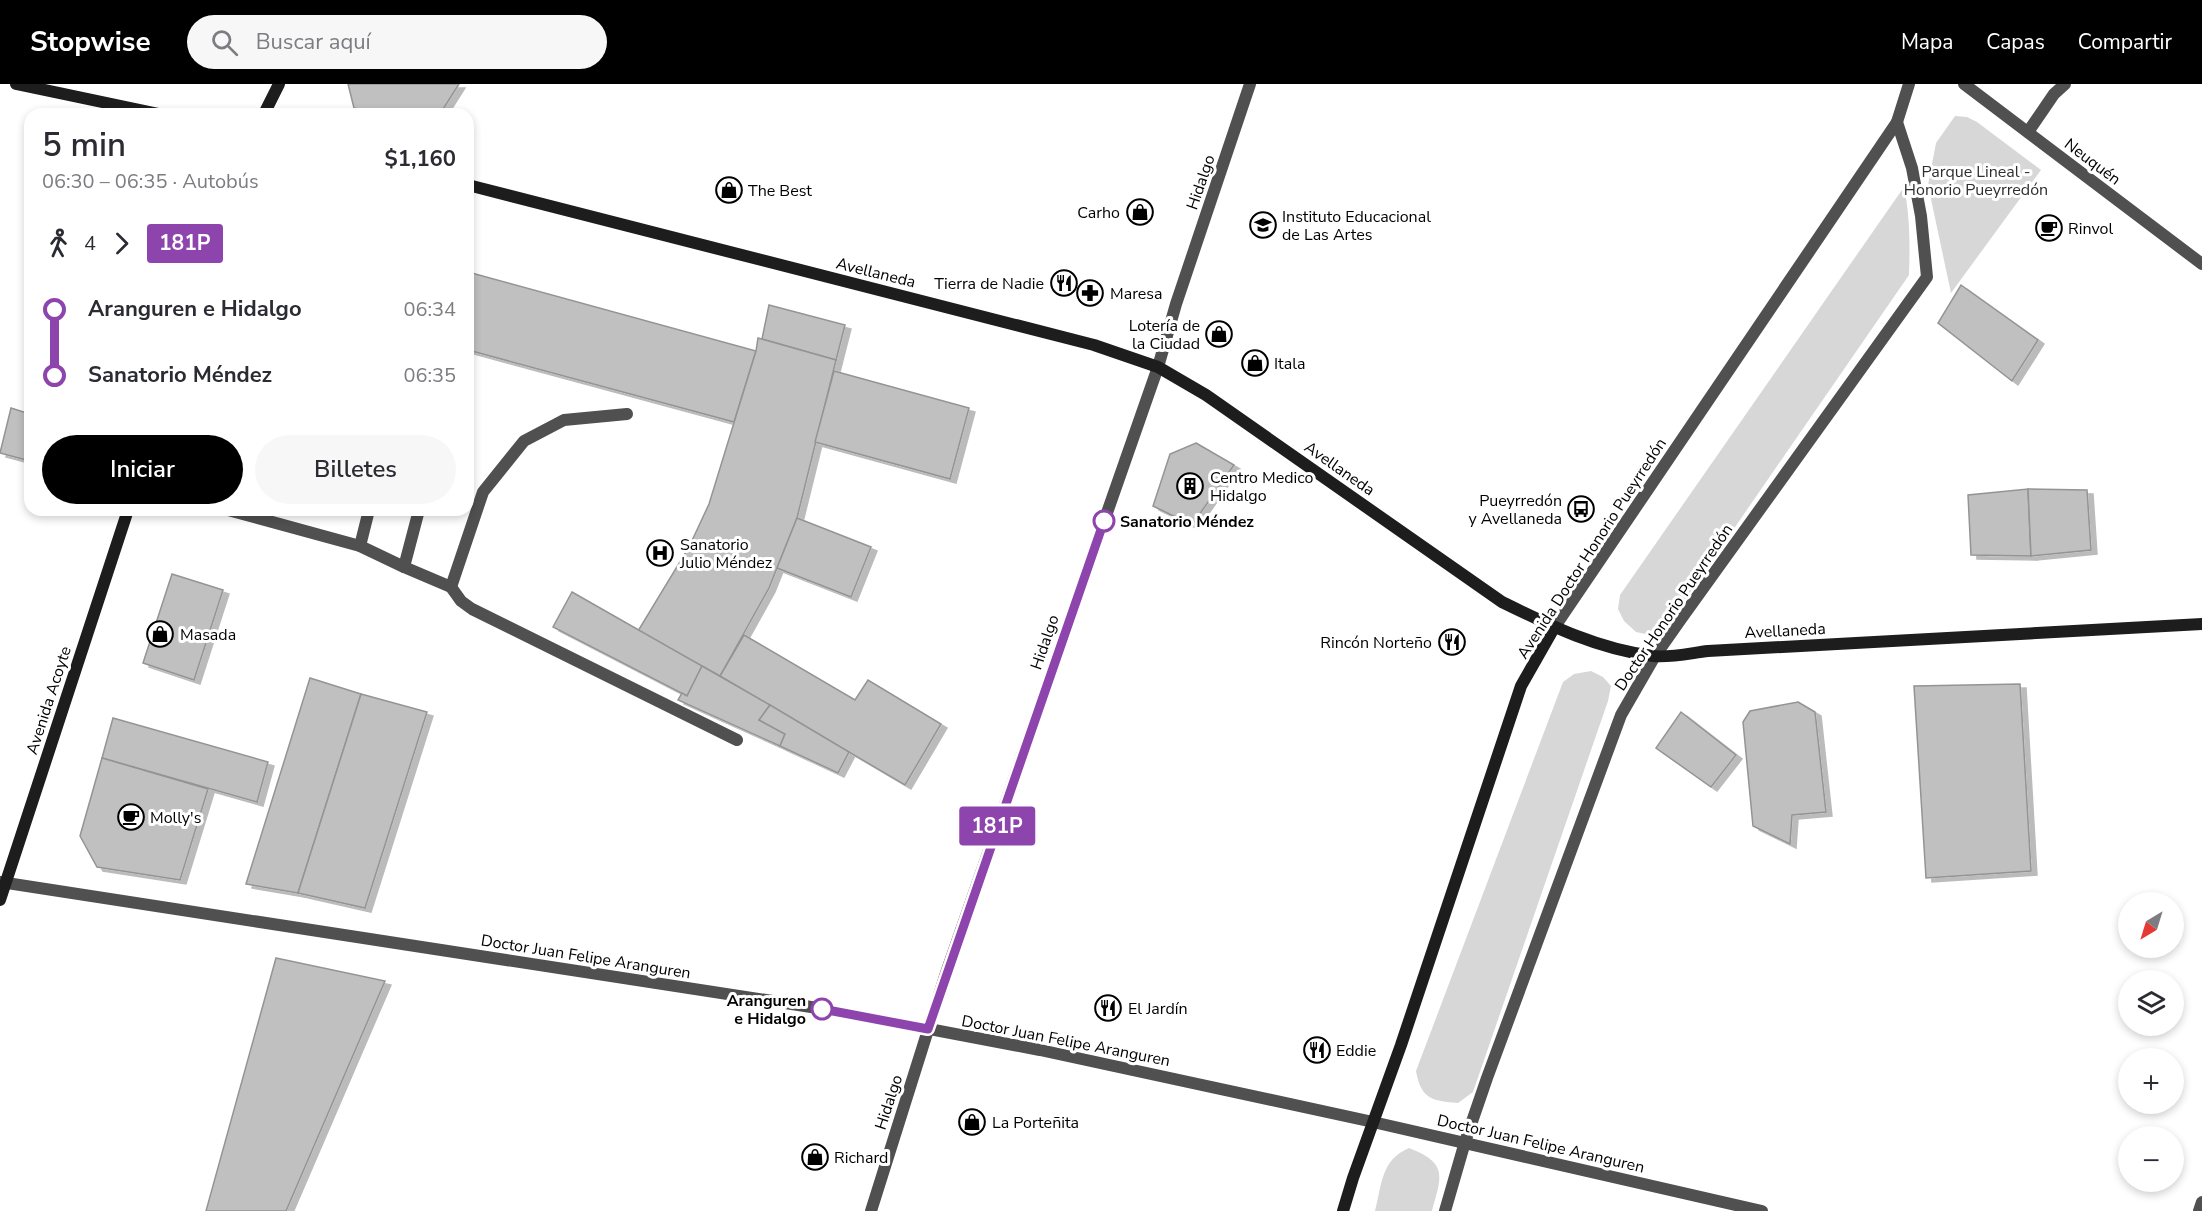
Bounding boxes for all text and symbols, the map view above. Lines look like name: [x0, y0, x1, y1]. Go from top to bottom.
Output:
search box: [187, 15, 607, 69]
text: Stopwise: [30, 23, 151, 61]
icon: search: [208, 26, 241, 59]
text: Buscar aquí: [256, 27, 371, 57]
text: Mapa: [1901, 28, 1953, 56]
text: Capas: [1986, 28, 2045, 56]
text: Compartir: [2078, 28, 2172, 56]
text: 5 min: [42, 123, 126, 168]
street label: Neuquén: [2060, 133, 2125, 190]
text: $1,160: [385, 144, 456, 174]
street label: Hidalgo: [1181, 152, 1221, 213]
park label: Parque Lineal - Honorio Pueyrredón: [1904, 161, 2048, 201]
text: 06:30 – 06:35 · Autobús: [42, 168, 259, 195]
shop icon: The Best: [714, 175, 744, 205]
place label: The Best: [748, 180, 812, 202]
shop icon: Carho: [1125, 197, 1155, 227]
place label: Carho: [1077, 202, 1120, 224]
place label: Instituto Educacional de Las Artes: [1282, 206, 1431, 246]
school or university icon: Instituto Educacional de Las Artes: [1248, 210, 1278, 240]
cafe icon: Rinvol: [2034, 213, 2064, 243]
place label: Rinvol: [2068, 218, 2113, 240]
icon: walk: [42, 227, 75, 260]
icon: forward: [105, 227, 138, 260]
text: 181P: [159, 229, 211, 257]
text: 4: [84, 230, 96, 257]
street label: Avellaneda: [834, 252, 918, 293]
restaurant icon: Tierra de Nadie: [1049, 268, 1079, 298]
place label: Tierra de Nadie: [934, 273, 1044, 295]
pharmacy icon: Maresa: [1075, 278, 1105, 308]
place label: Maresa: [1110, 283, 1162, 305]
text: Aranguren e Hidalgo: [88, 294, 302, 324]
text: 06:34: [403, 296, 456, 323]
place label: Lotería de la Ciudad: [1129, 315, 1200, 355]
shop icon: Lotería de la Ciudad: [1204, 319, 1234, 349]
shop icon: Itala: [1240, 348, 1270, 378]
place label: Itala: [1274, 353, 1305, 375]
text: Sanatorio Méndez: [88, 360, 272, 390]
text: 06:35: [403, 362, 456, 389]
street label: Avenida Doctor Honorio Pueyrredón: [1512, 434, 1672, 663]
button: Iniciar: [42, 435, 243, 504]
button: Billetes: [255, 435, 456, 504]
street label: Avellaneda: [1300, 437, 1379, 501]
place label: Centro Medico Hidalgo: [1210, 467, 1314, 507]
building icon: Centro Medico Hidalgo: [1175, 471, 1205, 501]
place label: Pueyrredón y Avellaneda: [1468, 490, 1562, 530]
bus stop icon: Pueyrredón y Avellaneda: [1566, 494, 1596, 524]
marker: Sanatorio Méndez: [1093, 510, 1115, 532]
place label: Sanatorio Méndez: [1120, 511, 1254, 533]
street label: Doctor Honorio Pueyrredón: [1610, 520, 1738, 695]
place label: Sanatorio Julio Méndez: [679, 534, 772, 574]
hospital icon: Sanatorio Julio Méndez: [645, 538, 675, 568]
street label: Hidalgo: [1025, 612, 1065, 673]
street label: Avellaneda: [1744, 618, 1826, 644]
shop icon: Masada: [145, 619, 175, 649]
place label: Masada: [180, 624, 236, 646]
restaurant icon: Rincón Norteño: [1437, 627, 1467, 657]
place label: Rincón Norteño: [1320, 632, 1432, 654]
street label: Avenida Acoyte: [21, 643, 77, 757]
cafe icon: Molly's: [116, 802, 146, 832]
line badge: 181P: [955, 806, 1039, 846]
place label: Molly's: [150, 807, 201, 829]
text: 181P: [971, 812, 1023, 840]
north arrow: [2118, 892, 2184, 958]
map controls: [2118, 892, 2184, 1192]
street label: Doctor Juan Felipe Aranguren: [479, 930, 692, 984]
button: layers: [2118, 970, 2184, 1036]
place label: Aranguren e Hidalgo: [727, 990, 806, 1030]
restaurant icon: El Jardín: [1093, 993, 1123, 1023]
marker: Aranguren e Hidalgo: [811, 998, 833, 1020]
place label: El Jardín: [1128, 998, 1188, 1020]
street label: Doctor Juan Felipe Aranguren: [960, 1010, 1172, 1072]
restaurant icon: Eddie: [1302, 1035, 1332, 1065]
place label: Eddie: [1336, 1040, 1376, 1062]
button: +: [2118, 1048, 2184, 1114]
street label: Hidalgo: [870, 1072, 908, 1133]
shop icon: La Porteñita: [957, 1107, 987, 1137]
street label: Doctor Juan Felipe Aranguren: [1435, 1109, 1647, 1179]
place label: La Porteñita: [992, 1112, 1079, 1134]
button: −: [2118, 1126, 2184, 1192]
shop icon: Richard: [800, 1142, 830, 1172]
place label: Richard: [834, 1147, 888, 1169]

